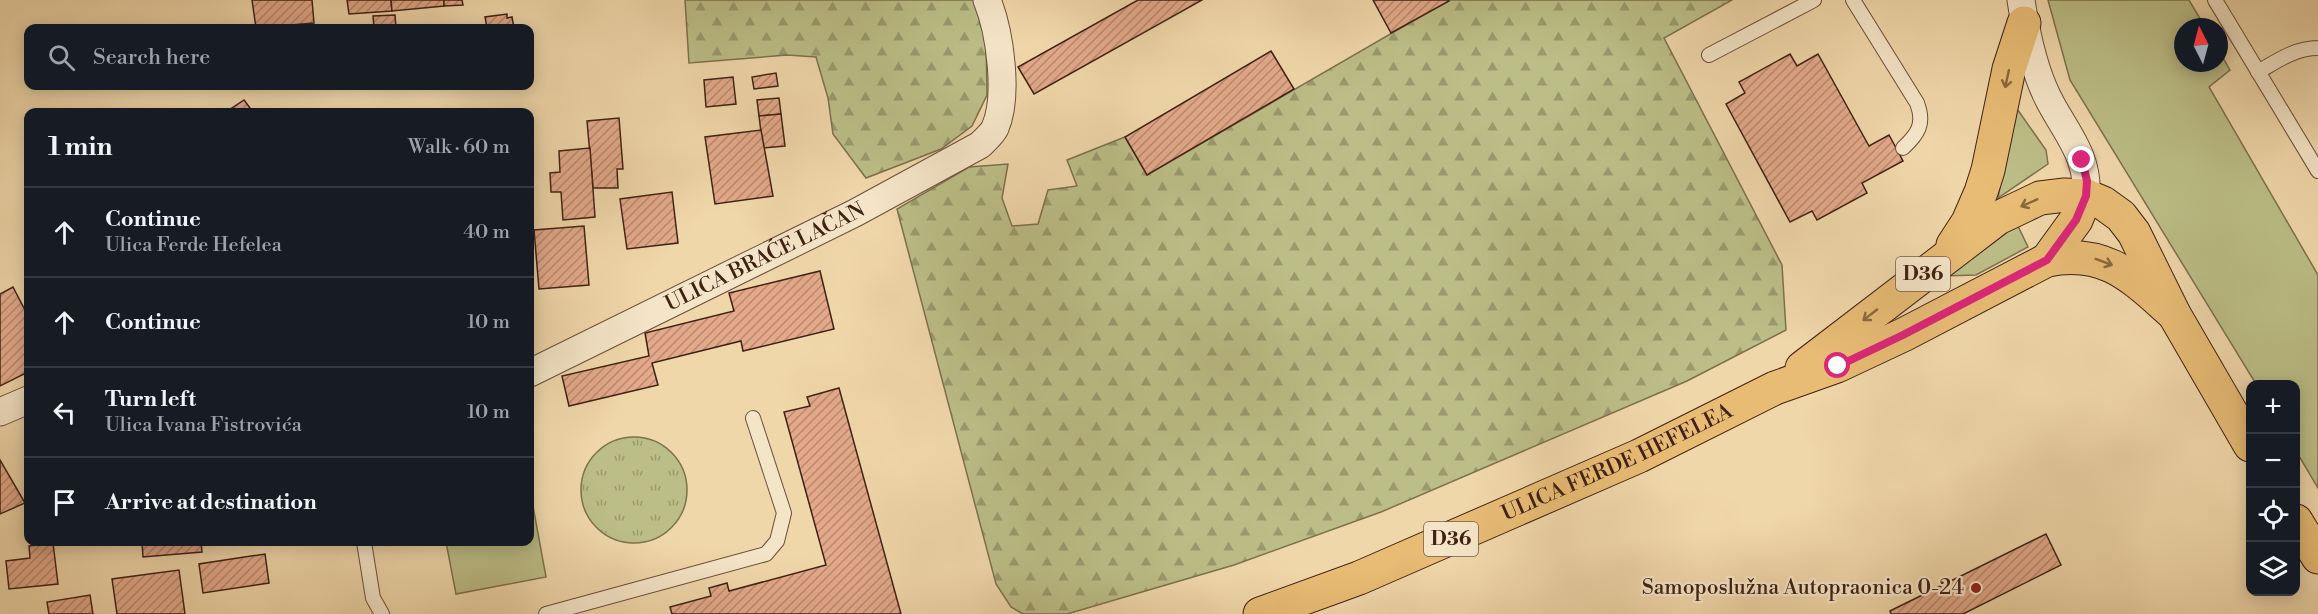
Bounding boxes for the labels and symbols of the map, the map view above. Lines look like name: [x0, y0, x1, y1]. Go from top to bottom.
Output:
north arrow: [2174, 18, 2228, 72]
one-way arrow: [2001, 69, 2012, 88]
route end: [2068, 146, 2094, 172]
street label: ULICA BRAĆE LAČAN: [661, 197, 870, 317]
one-way arrow: [2021, 197, 2039, 209]
road number: D36: [1896, 257, 1950, 291]
one-way arrow: [2094, 258, 2113, 269]
one-way arrow: [1863, 309, 1879, 322]
route start: [1824, 352, 1850, 378]
street label: ULICA FERDE HEFELEA: [1498, 398, 1738, 527]
road number: D36: [1424, 522, 1478, 556]
place label: Samoposlužna Autopraonica 0-24: [1642, 575, 1964, 601]
marker: Samoposlužna Autopraonica 0-24: [1969, 581, 1983, 595]

